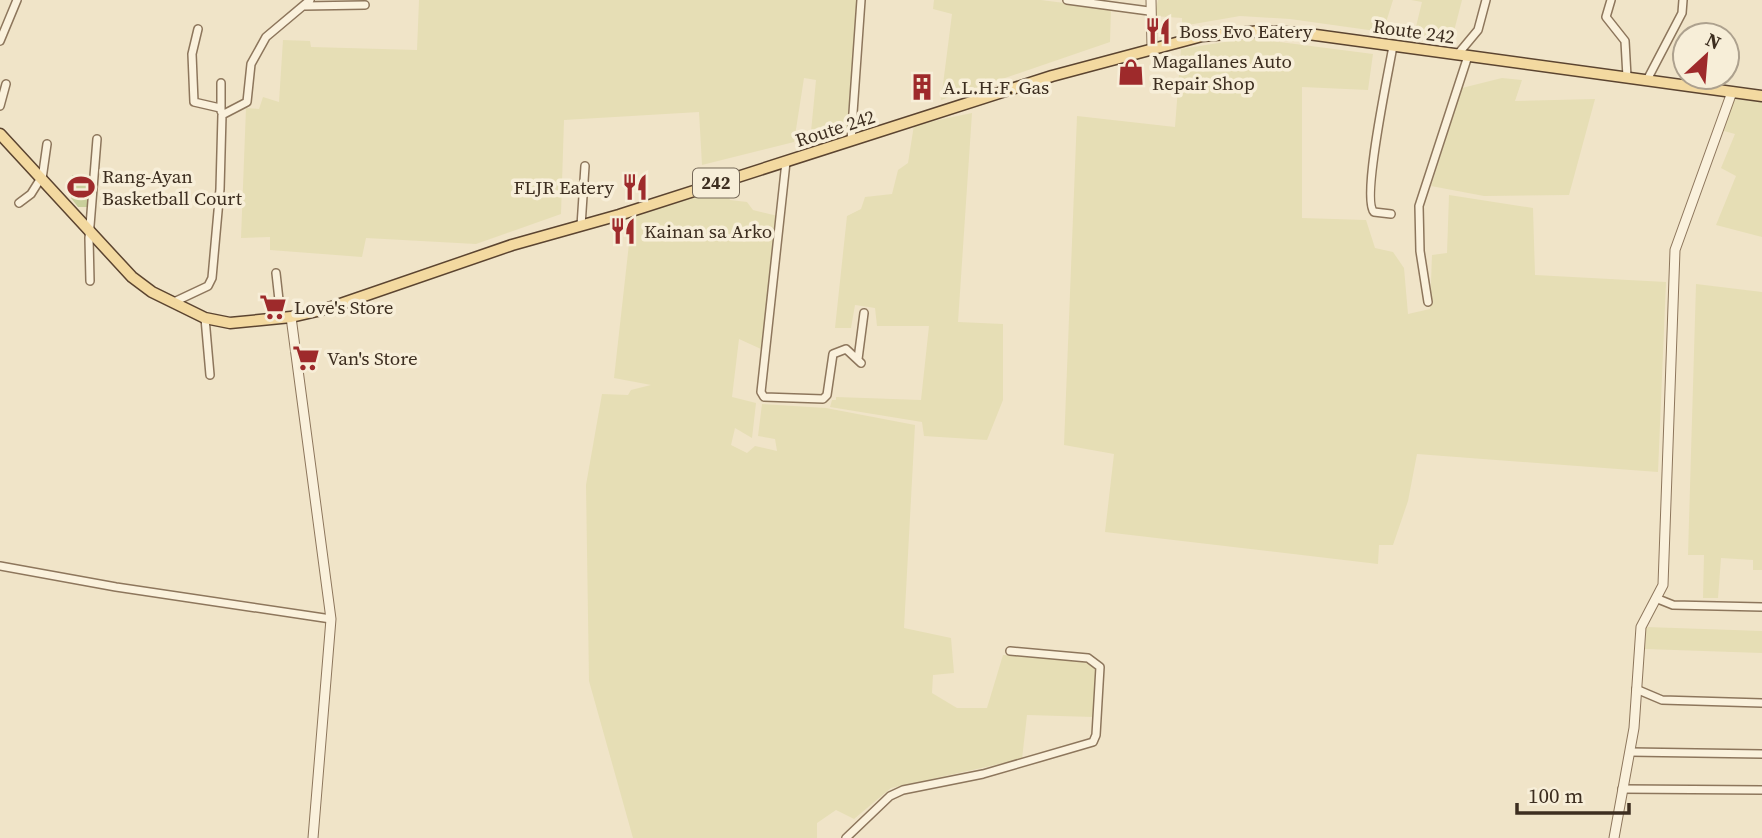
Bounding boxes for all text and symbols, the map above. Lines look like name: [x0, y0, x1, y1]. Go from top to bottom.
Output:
street label: Route 242: [1371, 12, 1457, 50]
restaurant icon: Boss Evo Eatery: [1143, 16, 1173, 46]
place label: Boss Evo Eatery: [1179, 18, 1313, 44]
north arrow: [1671, 21, 1741, 91]
text: N: [1702, 26, 1726, 56]
place label: Magallanes Auto Repair Shop: [1152, 48, 1292, 96]
shop icon: Magallanes Auto Repair Shop: [1116, 57, 1146, 87]
building icon: A.L.H.F. Gas: [907, 72, 937, 102]
place label: A.L.H.F. Gas: [943, 74, 1049, 100]
street label: Route 242: [792, 103, 878, 153]
place label: Rang-Ayan Basketball Court: [102, 163, 243, 211]
road number: 242: [693, 168, 739, 198]
sports icon: Rang-Ayan Basketball Court: [66, 172, 96, 202]
restaurant icon: FLJR Eatery: [620, 172, 650, 202]
place label: FLJR Eatery: [513, 174, 614, 200]
restaurant icon: Kainan sa Arko: [608, 216, 638, 246]
place label: Kainan sa Arko: [644, 218, 772, 244]
supermarket icon: Love's Store: [258, 292, 288, 322]
place label: Love's Store: [294, 294, 394, 320]
supermarket icon: Van's Store: [291, 343, 321, 373]
place label: Van's Store: [327, 345, 418, 371]
scale bar: [1517, 772, 1629, 816]
text: 100 m: [1528, 781, 1583, 810]

